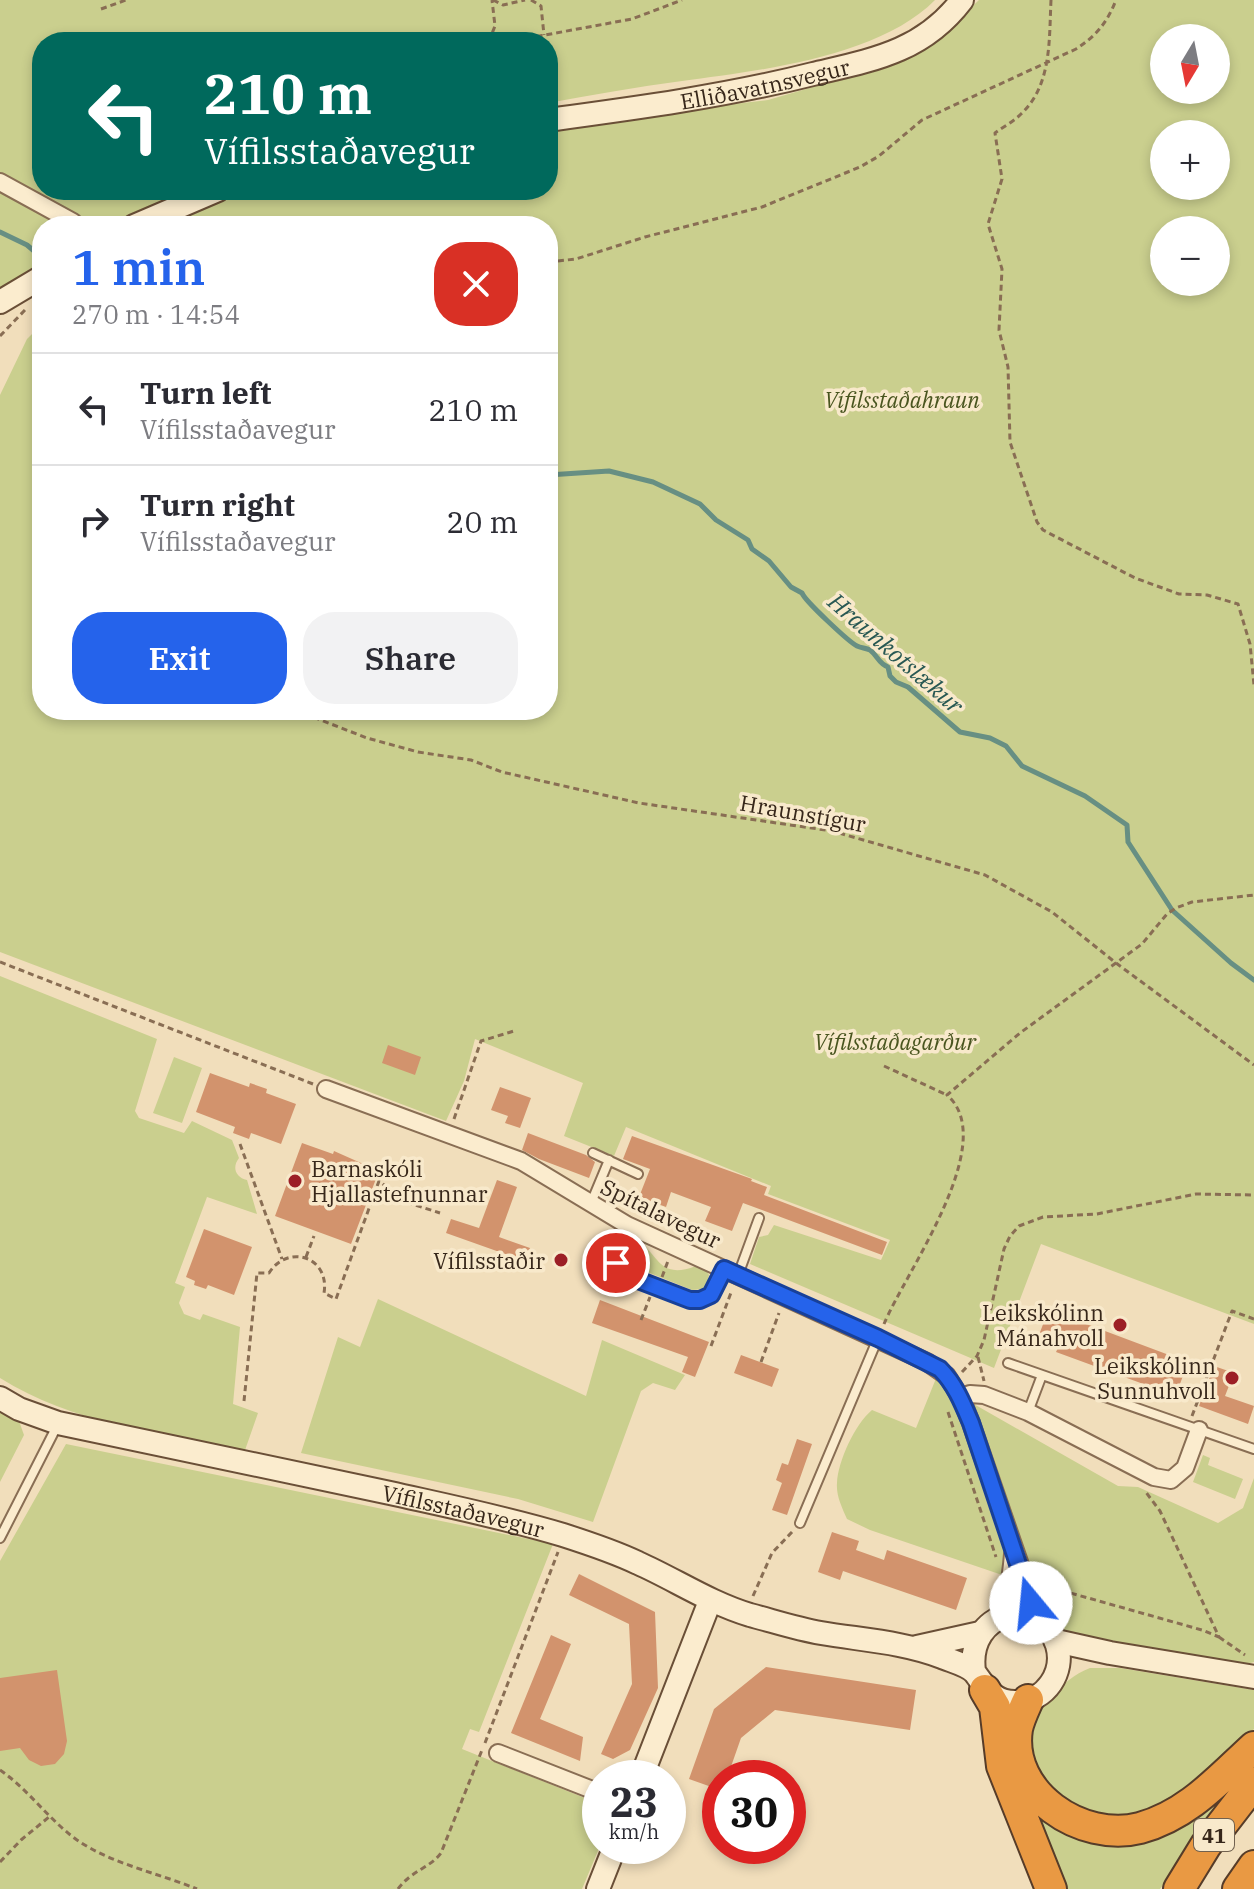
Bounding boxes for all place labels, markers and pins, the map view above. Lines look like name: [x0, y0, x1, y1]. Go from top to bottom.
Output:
place label: Barnaskóli Hjallastefnunnar: [311, 1154, 488, 1208]
marker: Barnaskóli Hjallastefnunnar: [286, 1172, 304, 1190]
pin: [582, 1229, 650, 1297]
place label: Vífilsstaðir: [433, 1246, 545, 1275]
marker: Vífilsstaðir: [552, 1251, 570, 1269]
place label: Leikskólinn Mánahvoll: [982, 1298, 1104, 1352]
marker: Leikskólinn Mánahvoll: [1111, 1316, 1129, 1334]
place label: Leikskólinn Sunnuhvoll: [1094, 1351, 1216, 1405]
marker: Leikskólinn Sunnuhvoll: [1223, 1369, 1241, 1387]

